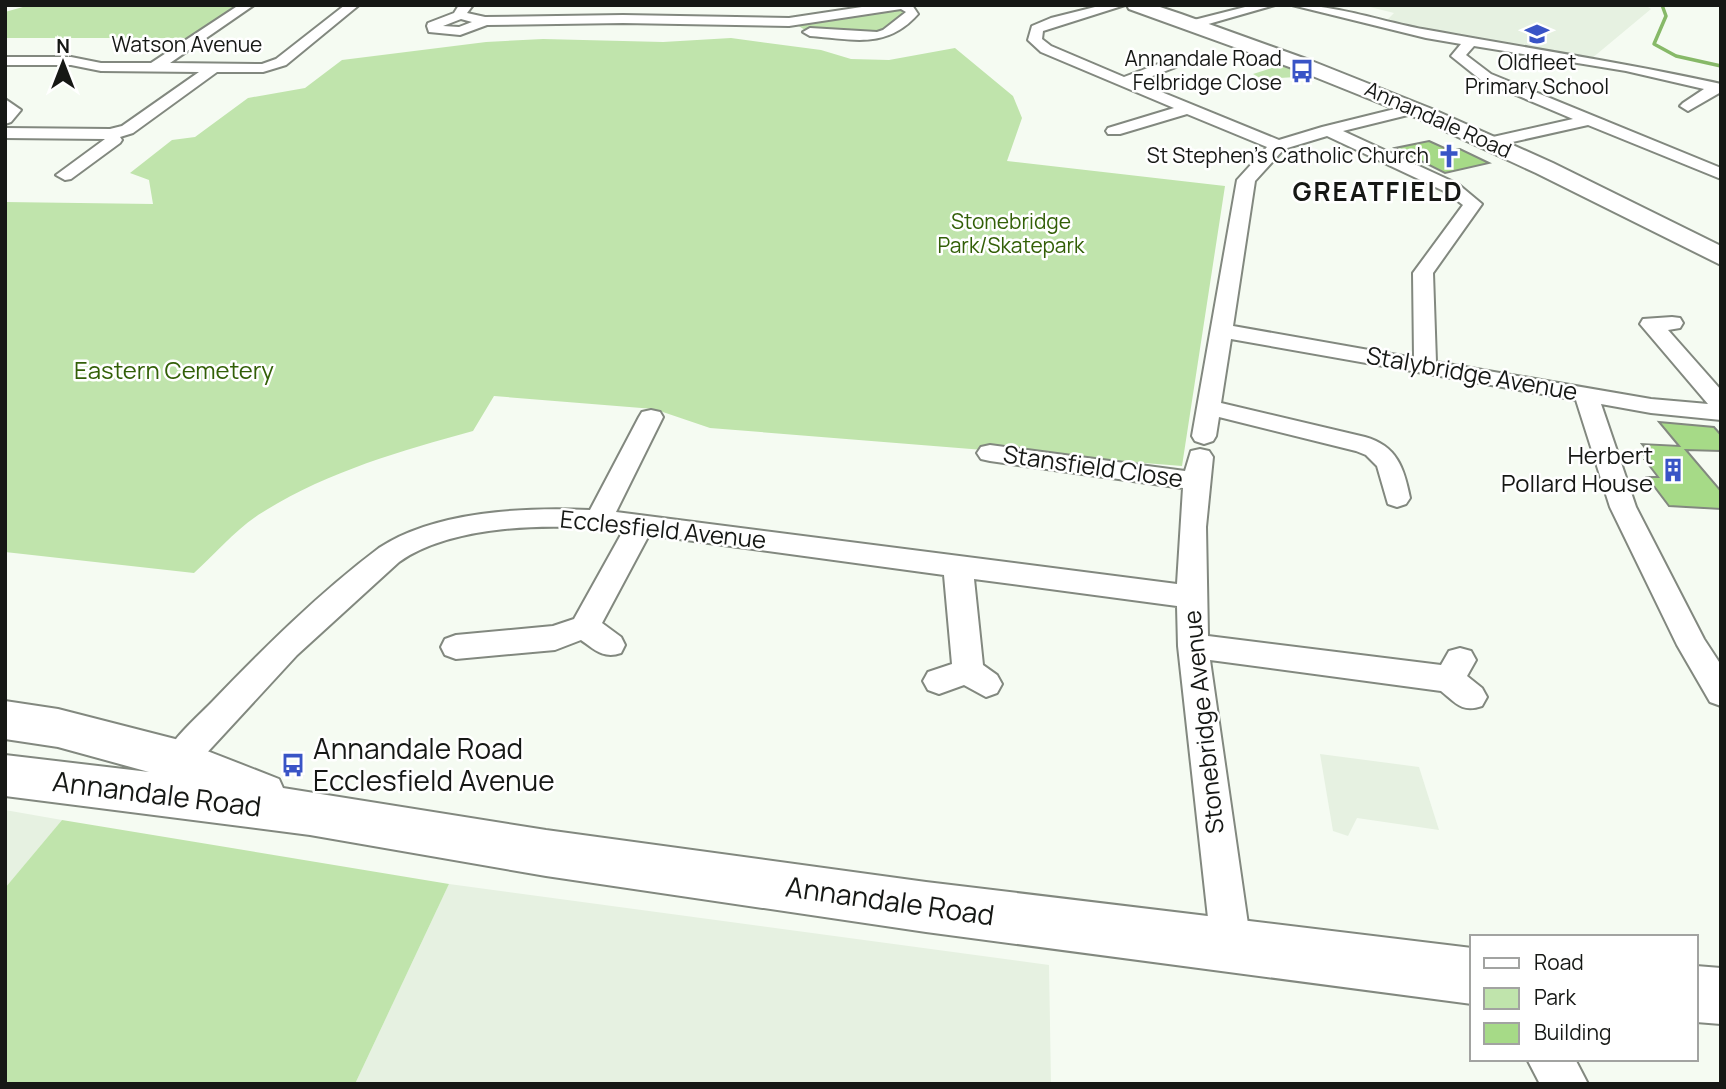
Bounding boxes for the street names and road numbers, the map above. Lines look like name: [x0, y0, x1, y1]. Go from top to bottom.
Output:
street label: Watson Avenue: [112, 30, 262, 58]
street label: Annandale Road: [1361, 74, 1516, 164]
street label: Stalybridge Avenue: [1364, 338, 1580, 407]
street label: Stansfield Close: [1001, 437, 1185, 494]
street label: Ecclesfield Avenue: [558, 501, 768, 556]
street label: Stonebridge Avenue: [1174, 609, 1231, 835]
street label: Annandale Road: [51, 761, 264, 825]
street label: Annandale Road: [783, 867, 997, 933]

